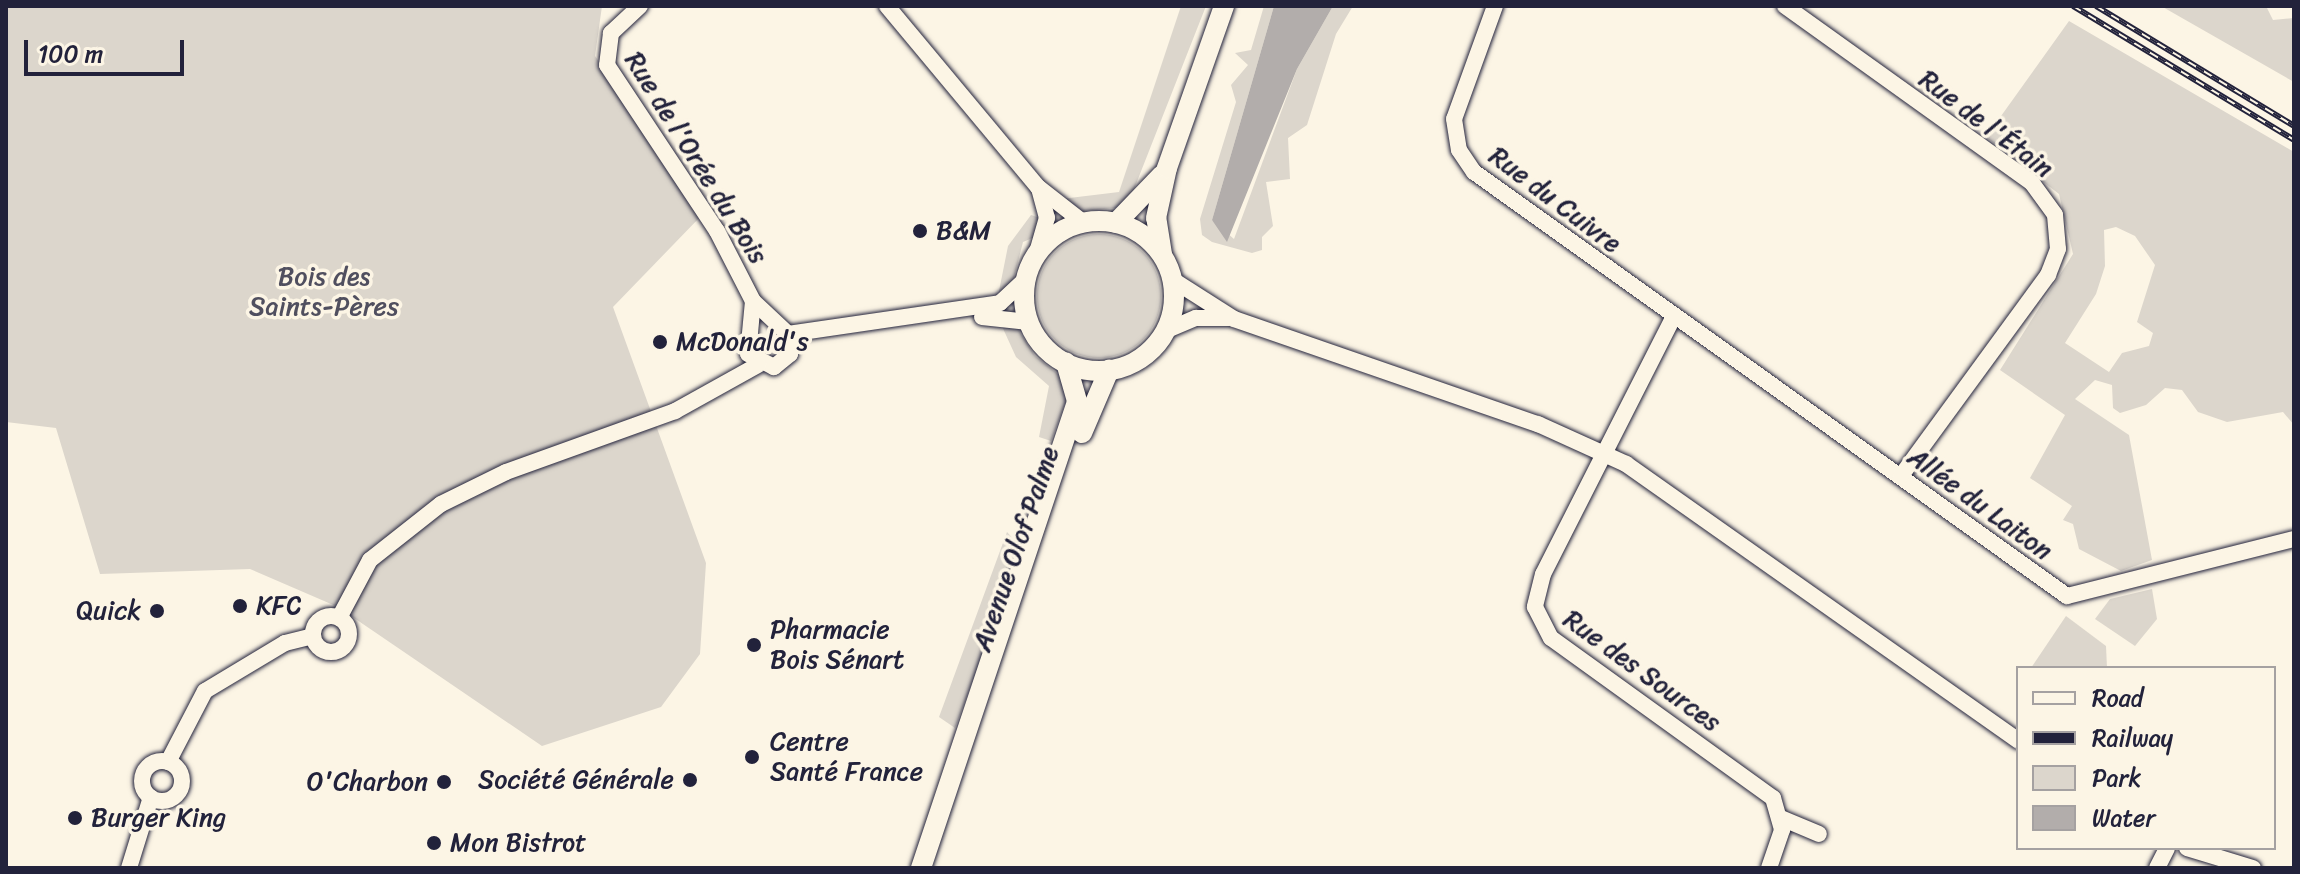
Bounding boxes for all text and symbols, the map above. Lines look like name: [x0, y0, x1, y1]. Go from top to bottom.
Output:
scale bar: [28, 24, 188, 74]
text: 100 m: [38, 33, 103, 75]
street label: Rue de l'Orée du Bois: [618, 46, 774, 270]
street label: Rue de l'Étain: [1912, 63, 2060, 185]
street label: Rue du Cuivre: [1483, 140, 1627, 260]
place label: B&M: [936, 215, 991, 247]
marker: B&M: [911, 222, 929, 240]
park label: Bois des Saints-Pères: [249, 261, 399, 322]
place label: McDonald's: [676, 326, 809, 358]
marker: McDonald's: [651, 333, 669, 351]
street label: Allée du Laiton: [1902, 441, 2058, 567]
street label: Avenue Olof Palme: [966, 442, 1066, 656]
place label: KFC: [256, 590, 302, 622]
place label: Quick: [76, 595, 141, 627]
marker: KFC: [231, 597, 249, 615]
marker: Quick: [148, 602, 166, 620]
street label: Rue des Sources: [1558, 604, 1726, 738]
place label: Pharmacie Bois Sénart: [770, 614, 903, 676]
marker: Pharmacie Bois Sénart: [745, 636, 763, 654]
legend: [2016, 666, 2276, 850]
text: Road: [2092, 677, 2143, 719]
text: Railway: [2092, 717, 2173, 759]
place label: Centre Santé France: [770, 726, 923, 788]
marker: Centre Santé France: [741, 746, 763, 768]
text: Park: [2092, 757, 2141, 799]
place label: Société Générale: [478, 764, 674, 796]
place label: O'Charbon: [307, 766, 428, 798]
marker: Société Générale: [681, 771, 699, 789]
marker: O'Charbon: [435, 773, 453, 791]
text: Water: [2092, 797, 2155, 839]
place label: Burger King: [91, 802, 226, 834]
marker: Burger King: [66, 809, 84, 827]
place label: Mon Bistrot: [450, 827, 587, 859]
marker: Mon Bistrot: [425, 834, 443, 852]

